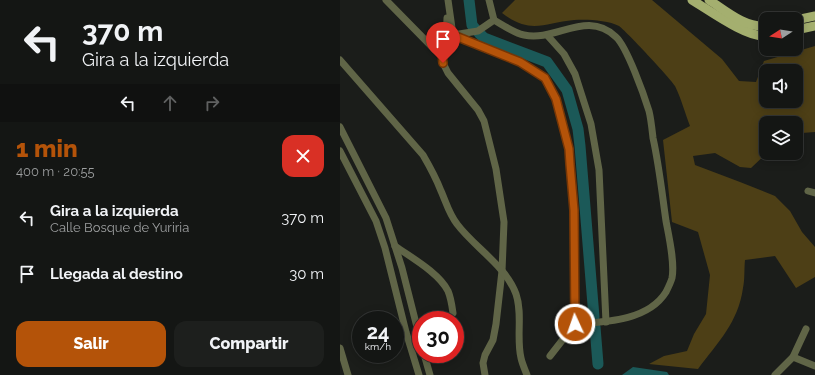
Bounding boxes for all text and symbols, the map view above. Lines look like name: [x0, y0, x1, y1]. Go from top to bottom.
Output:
north arrow: [759, 12, 803, 56]
map controls: [759, 12, 803, 160]
text: 370 m: [82, 15, 163, 48]
icon: left: [16, 16, 68, 68]
pin: [426, 22, 460, 63]
icon: arrive: [432, 28, 454, 50]
text: Gira a la izquierda: [82, 49, 229, 70]
button: sound: [759, 64, 803, 108]
icon: left: [117, 92, 139, 114]
icon: ahead: [159, 92, 181, 114]
icon: right: [201, 92, 223, 114]
button: layers: [759, 116, 803, 160]
text: 1 min: [16, 134, 78, 163]
button: close: [282, 135, 324, 177]
text: 400 m · 20:55: [16, 164, 95, 179]
text: Gira a la izquierda: [50, 202, 179, 220]
icon: left: [16, 207, 38, 229]
text: 370 m: [281, 209, 324, 227]
text: Calle Bosque de Yuriria: [50, 220, 189, 235]
icon: arrive: [16, 263, 38, 285]
text: Llegada al destino: [50, 265, 183, 283]
text: 30 m: [289, 265, 324, 283]
position arrow: [554, 303, 596, 345]
speed limit sign: 30: [412, 311, 464, 363]
text: 24: [367, 320, 389, 344]
button: Salir: [16, 321, 166, 367]
button: Compartir: [174, 321, 324, 367]
text: km/h: [365, 341, 391, 352]

